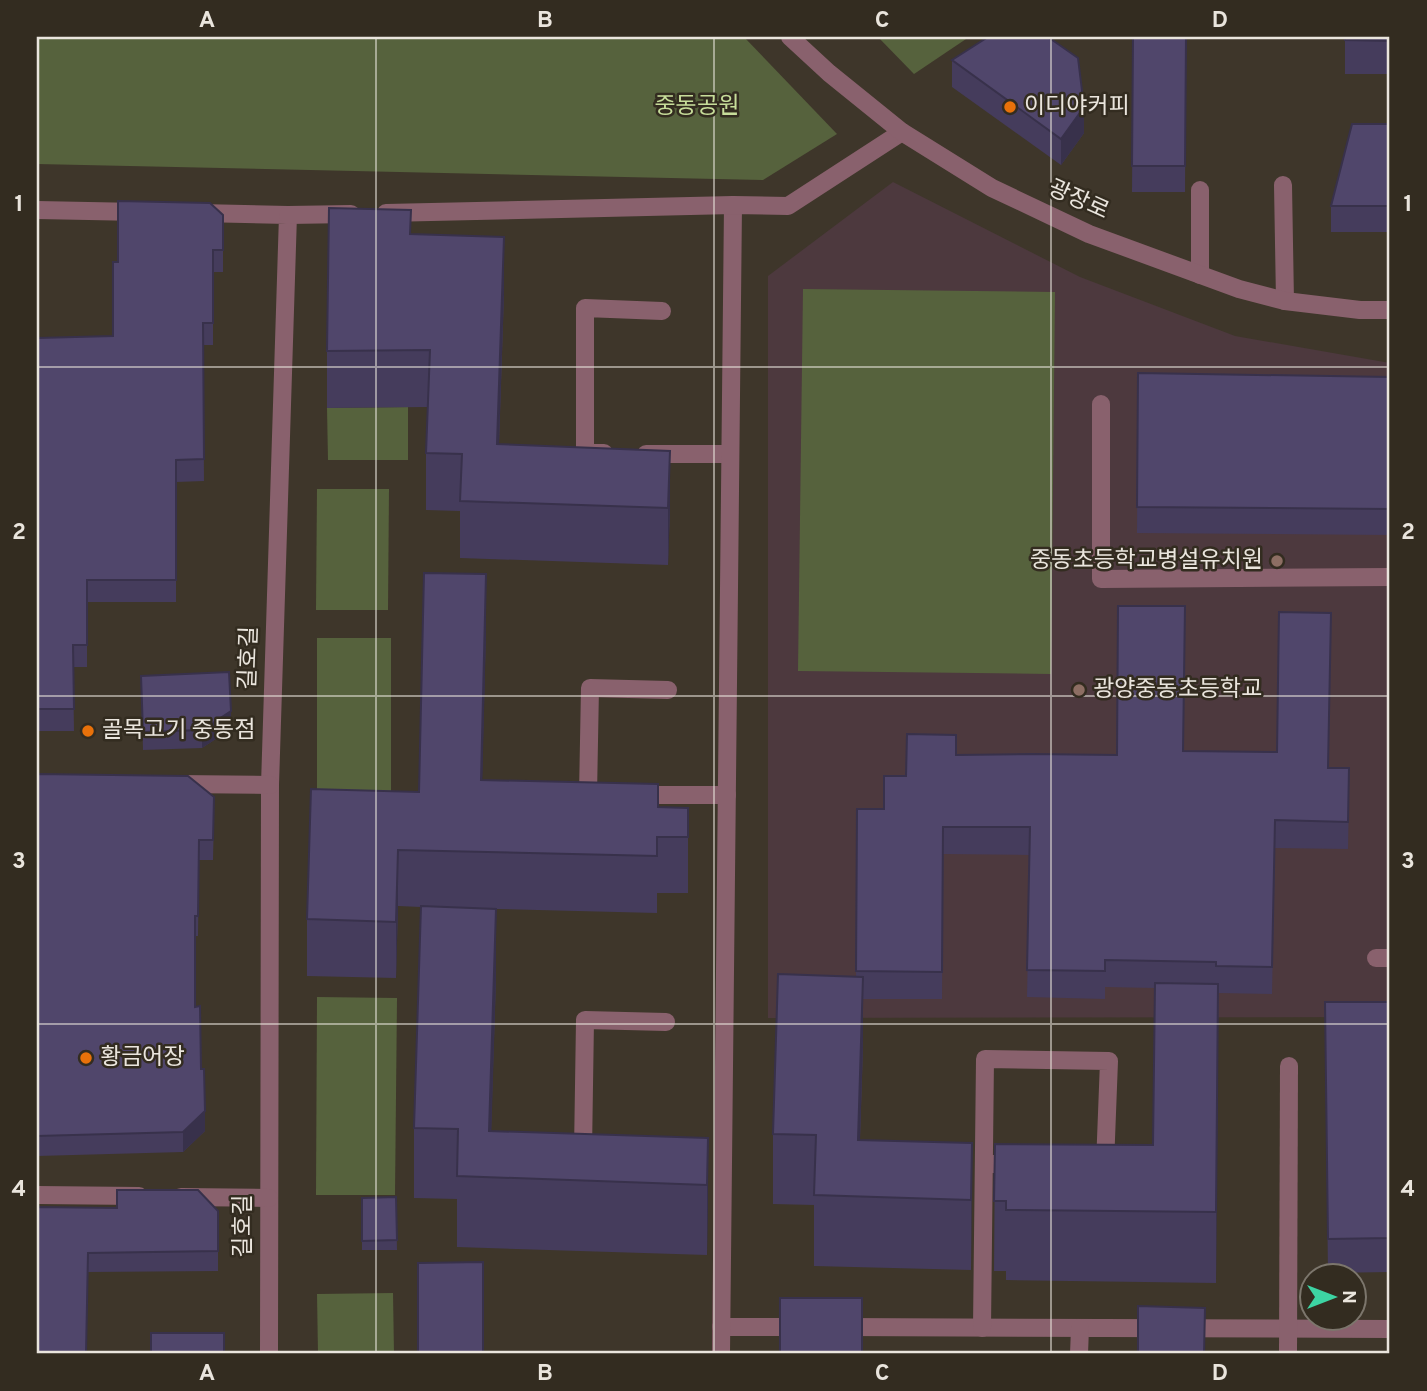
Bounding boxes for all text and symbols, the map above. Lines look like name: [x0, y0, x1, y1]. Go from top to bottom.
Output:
text: A: [199, 7, 215, 36]
text: B: [537, 7, 553, 36]
text: C: [875, 7, 889, 36]
text: D: [1212, 7, 1228, 36]
park label: 중동공원: [655, 93, 739, 122]
place label: 이디야커피: [1024, 93, 1130, 122]
marker: 이디야커피: [1002, 99, 1018, 115]
street label: 광장로: [1043, 175, 1113, 227]
text: 1: [14, 191, 24, 220]
text: 1: [1403, 191, 1413, 220]
text: 2: [12, 519, 26, 548]
text: 2: [1401, 519, 1415, 548]
place label: 중동초등학교병설유치원: [1030, 547, 1263, 576]
marker: 중동초등학교병설유치원: [1269, 553, 1285, 569]
street label: 길호길: [234, 626, 266, 690]
place label: 광양중동초등학교: [1093, 676, 1262, 705]
marker: 광양중동초등학교: [1071, 682, 1087, 698]
place label: 골목고기 중동점: [102, 717, 256, 746]
marker: 골목고기 중동점: [80, 723, 96, 739]
text: 3: [12, 848, 26, 877]
text: 3: [1401, 848, 1415, 877]
place label: 황금어장: [100, 1044, 185, 1073]
marker: 황금어장: [78, 1050, 94, 1066]
text: 4: [12, 1176, 26, 1205]
text: 4: [1401, 1176, 1415, 1205]
street label: 길호길: [230, 1194, 259, 1258]
north arrow: [1298, 1262, 1368, 1332]
text: N: [1336, 1290, 1360, 1304]
text: A: [199, 1360, 215, 1389]
text: B: [537, 1360, 553, 1389]
text: C: [875, 1360, 889, 1389]
text: D: [1212, 1360, 1228, 1389]

